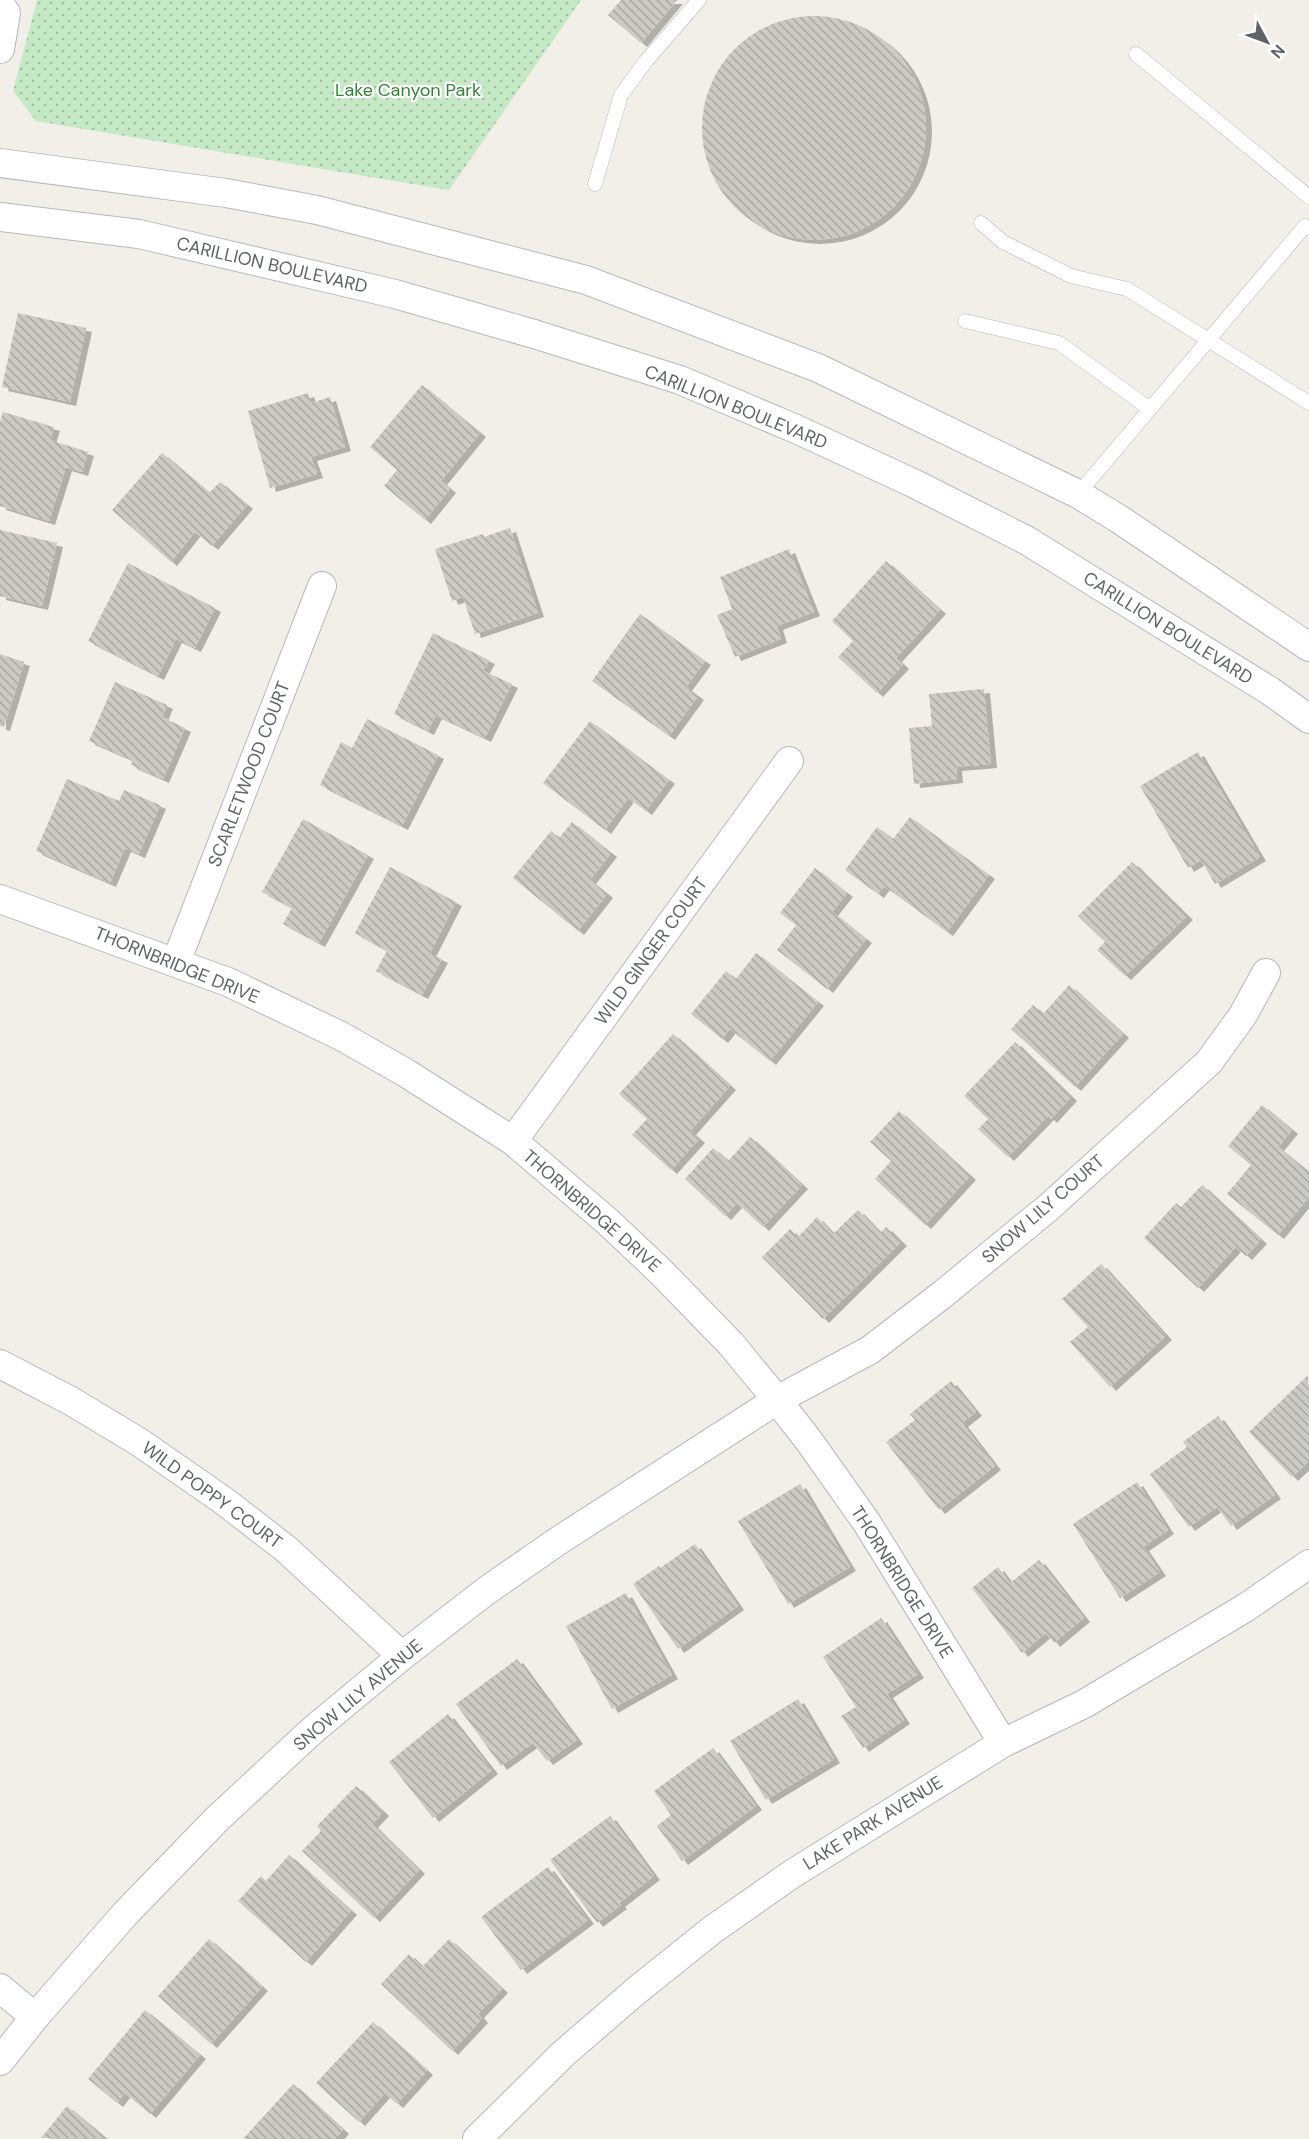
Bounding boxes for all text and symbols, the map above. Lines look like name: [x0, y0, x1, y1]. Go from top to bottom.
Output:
north arrow: [1237, 12, 1297, 72]
text: N: [1266, 40, 1290, 63]
park label: Lake Canyon Park: [335, 78, 481, 102]
street label: CARILLION BOULEVARD: [174, 231, 370, 299]
street label: CARILLION BOULEVARD: [641, 359, 831, 455]
street label: CARILLION BOULEVARD: [1079, 566, 1257, 690]
street label: SCARLETWOOD COURT: [203, 678, 295, 870]
street label: WILD GINGER COURT: [589, 872, 713, 1030]
street label: THORNBRIDGE DRIVE: [91, 921, 263, 1009]
street label: THORNBRIDGE DRIVE: [518, 1144, 666, 1278]
street label: SNOW LILY COURT: [977, 1149, 1109, 1269]
street label: WILD POPPY COURT: [137, 1436, 287, 1554]
street label: THORNBRIDGE DRIVE: [845, 1501, 959, 1663]
street label: SNOW LILY AVENUE: [288, 1634, 428, 1756]
street label: LAKE PARK AVENUE: [799, 1770, 947, 1876]

